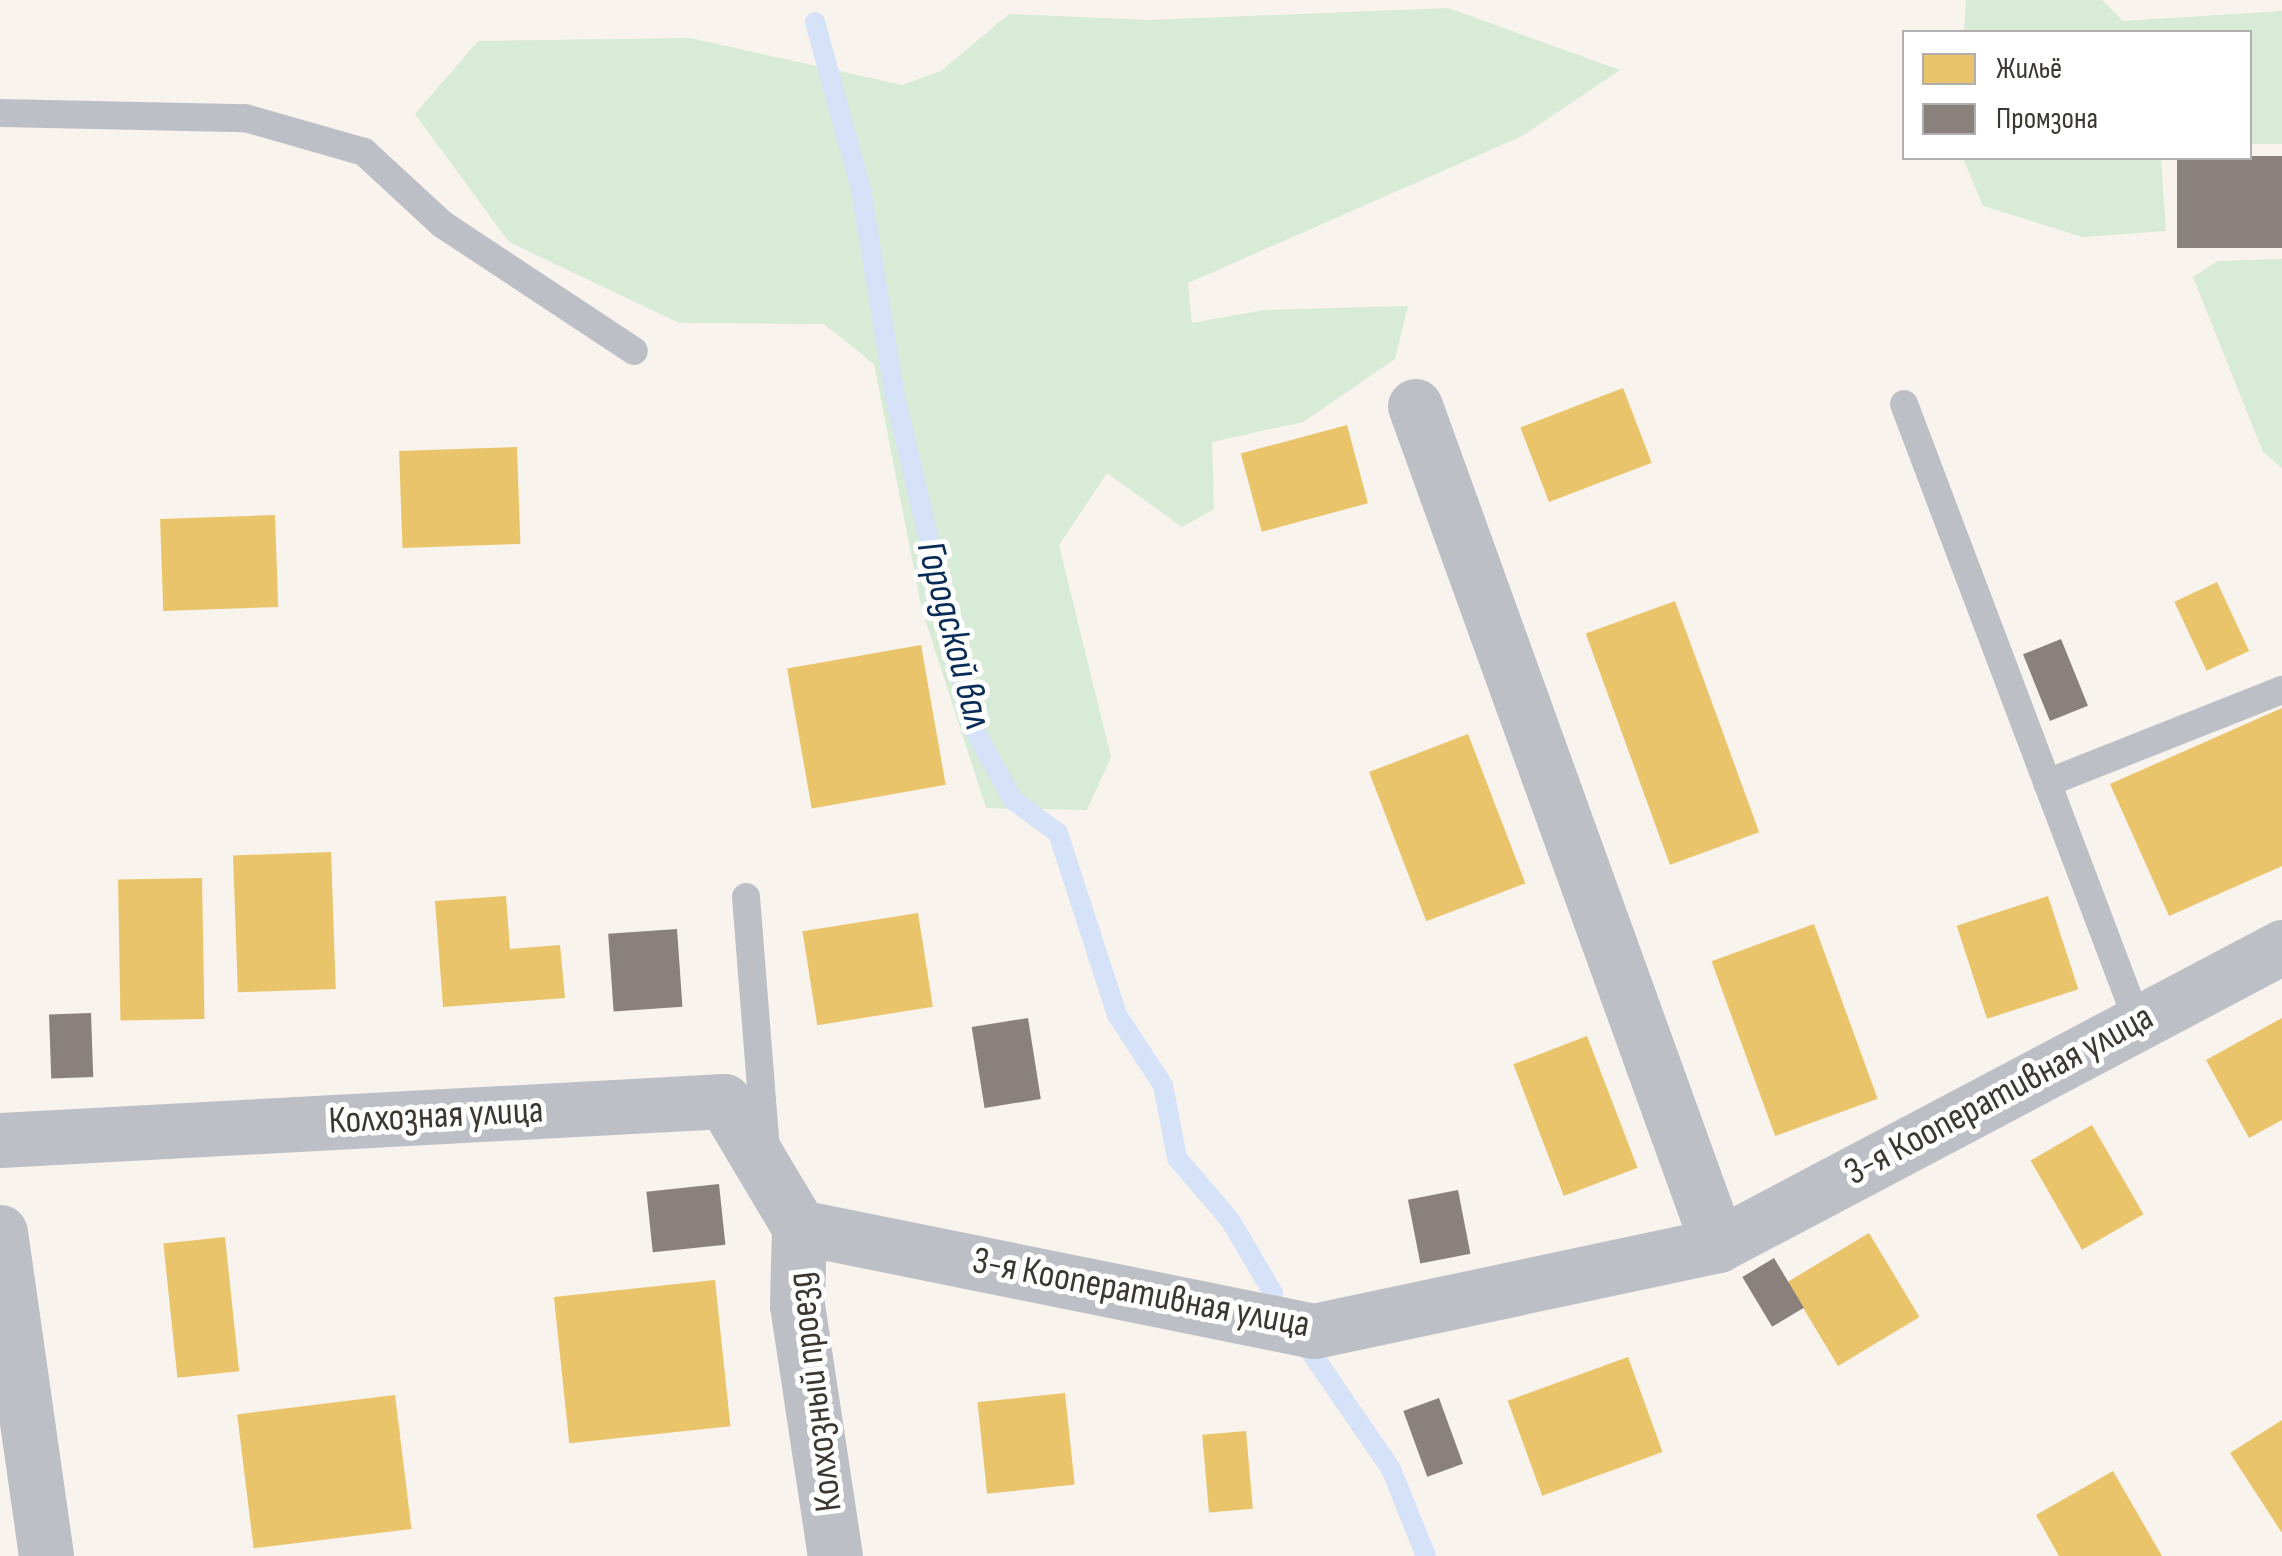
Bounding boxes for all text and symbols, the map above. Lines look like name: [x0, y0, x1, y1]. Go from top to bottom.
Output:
legend: [1902, 30, 2252, 160]
text: Жильё: [1996, 51, 2062, 87]
text: Промзона: [1996, 101, 2098, 137]
water label: Городской вал: [906, 536, 1002, 734]
street label: 3-я Кооперативная улица: [1837, 994, 2161, 1196]
street label: Колхозная улица: [328, 1088, 544, 1144]
street label: 3-я Кооперативная улица: [968, 1238, 1314, 1348]
street label: Колхозный проезд: [778, 1270, 852, 1514]

